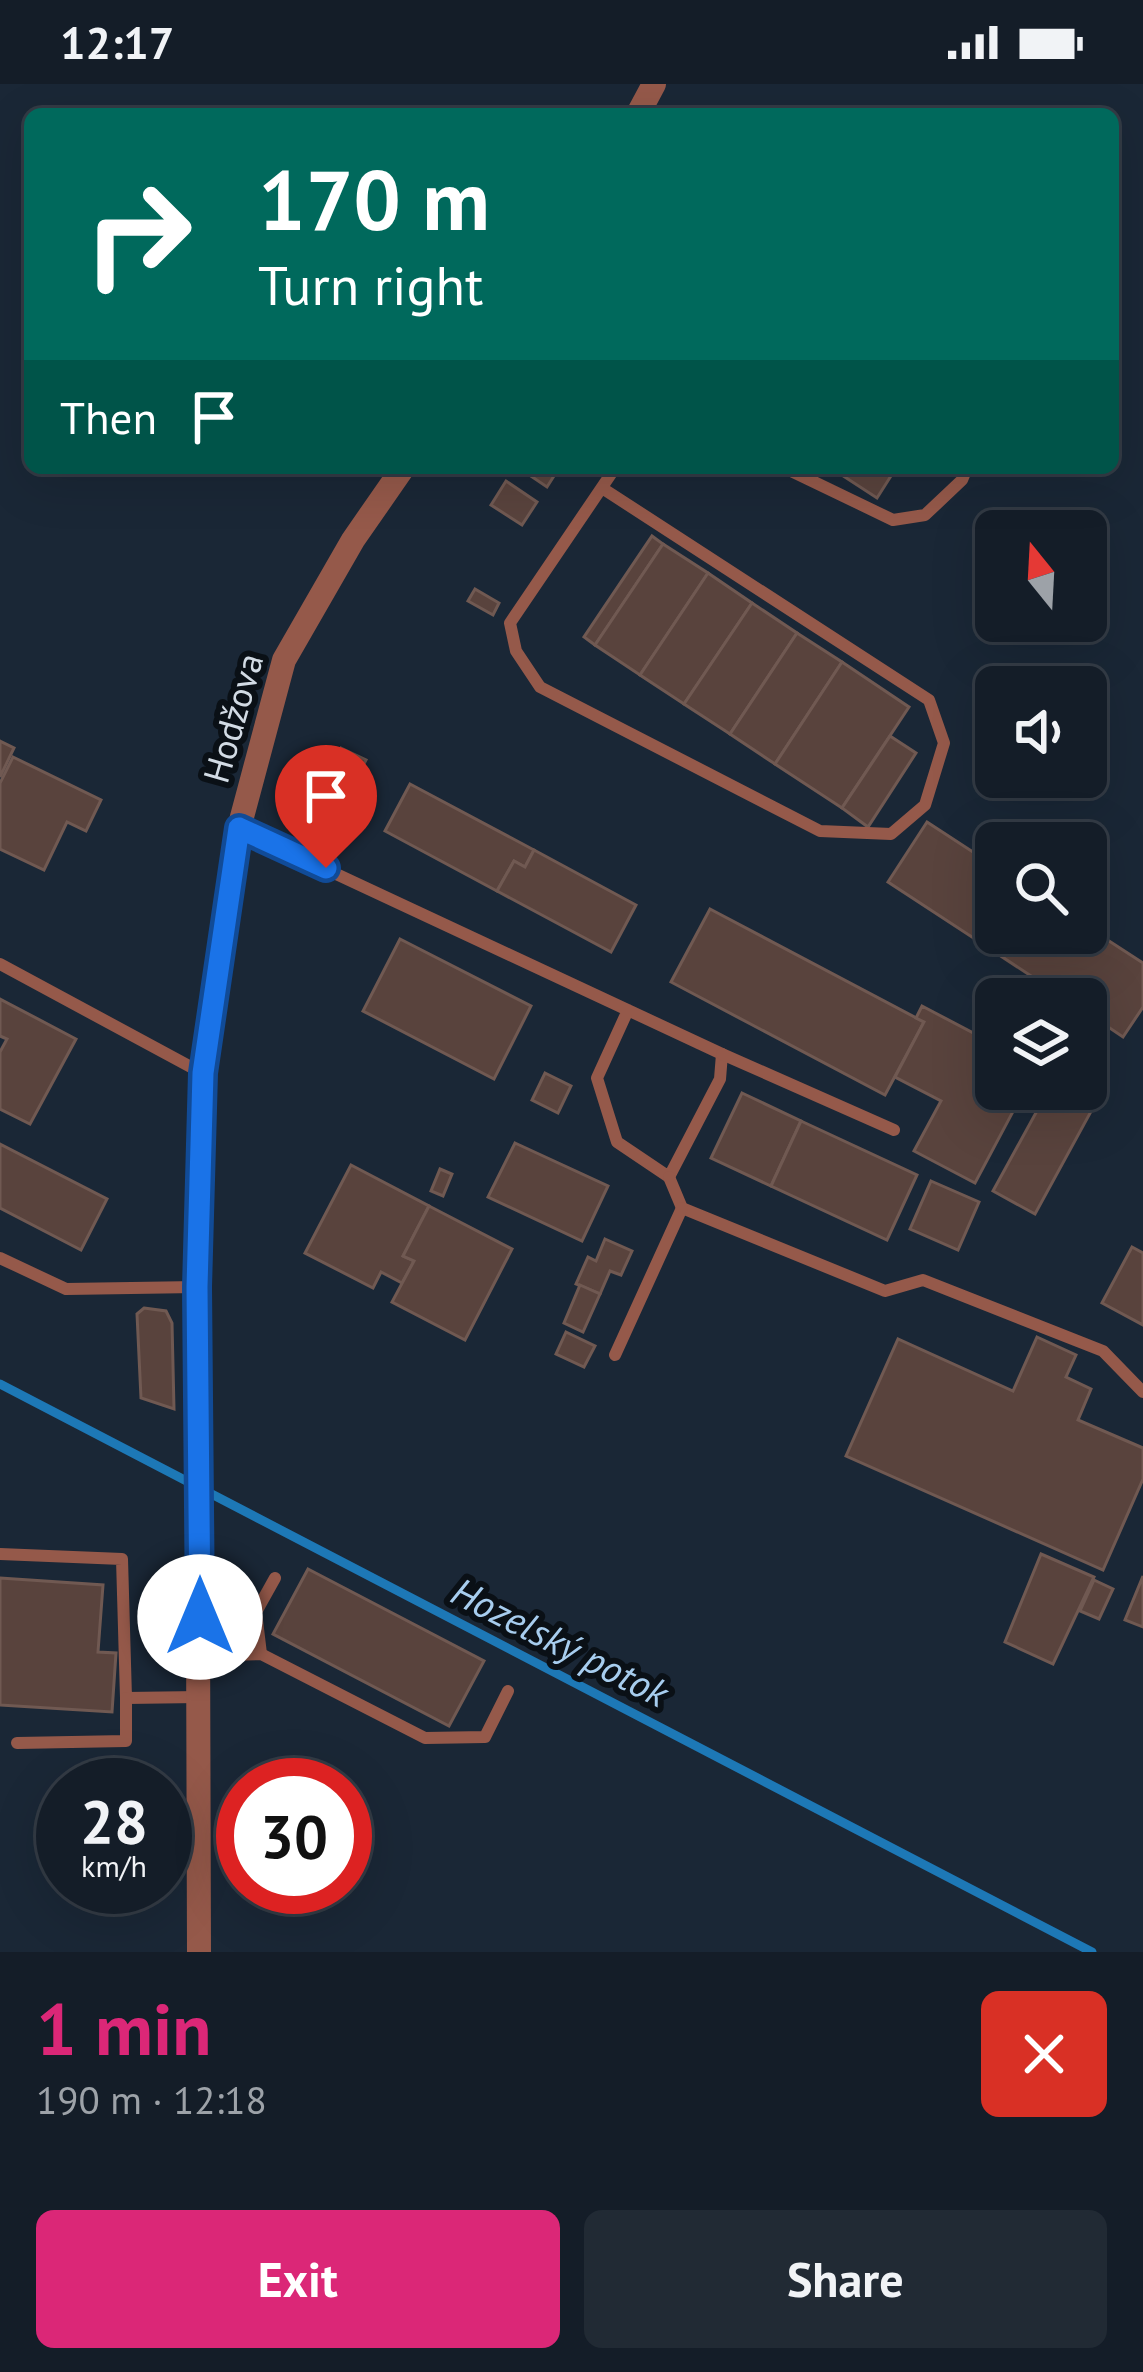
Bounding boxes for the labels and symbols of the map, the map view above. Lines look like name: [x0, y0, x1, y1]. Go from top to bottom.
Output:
north arrow: [975, 510, 1107, 642]
street label: Hodžova: [192, 648, 273, 788]
pin: [275, 745, 377, 868]
position arrow: [137, 1554, 263, 1680]
water label: Hozelský potok: [443, 1565, 679, 1719]
speed limit sign: 30: [216, 1758, 372, 1914]

